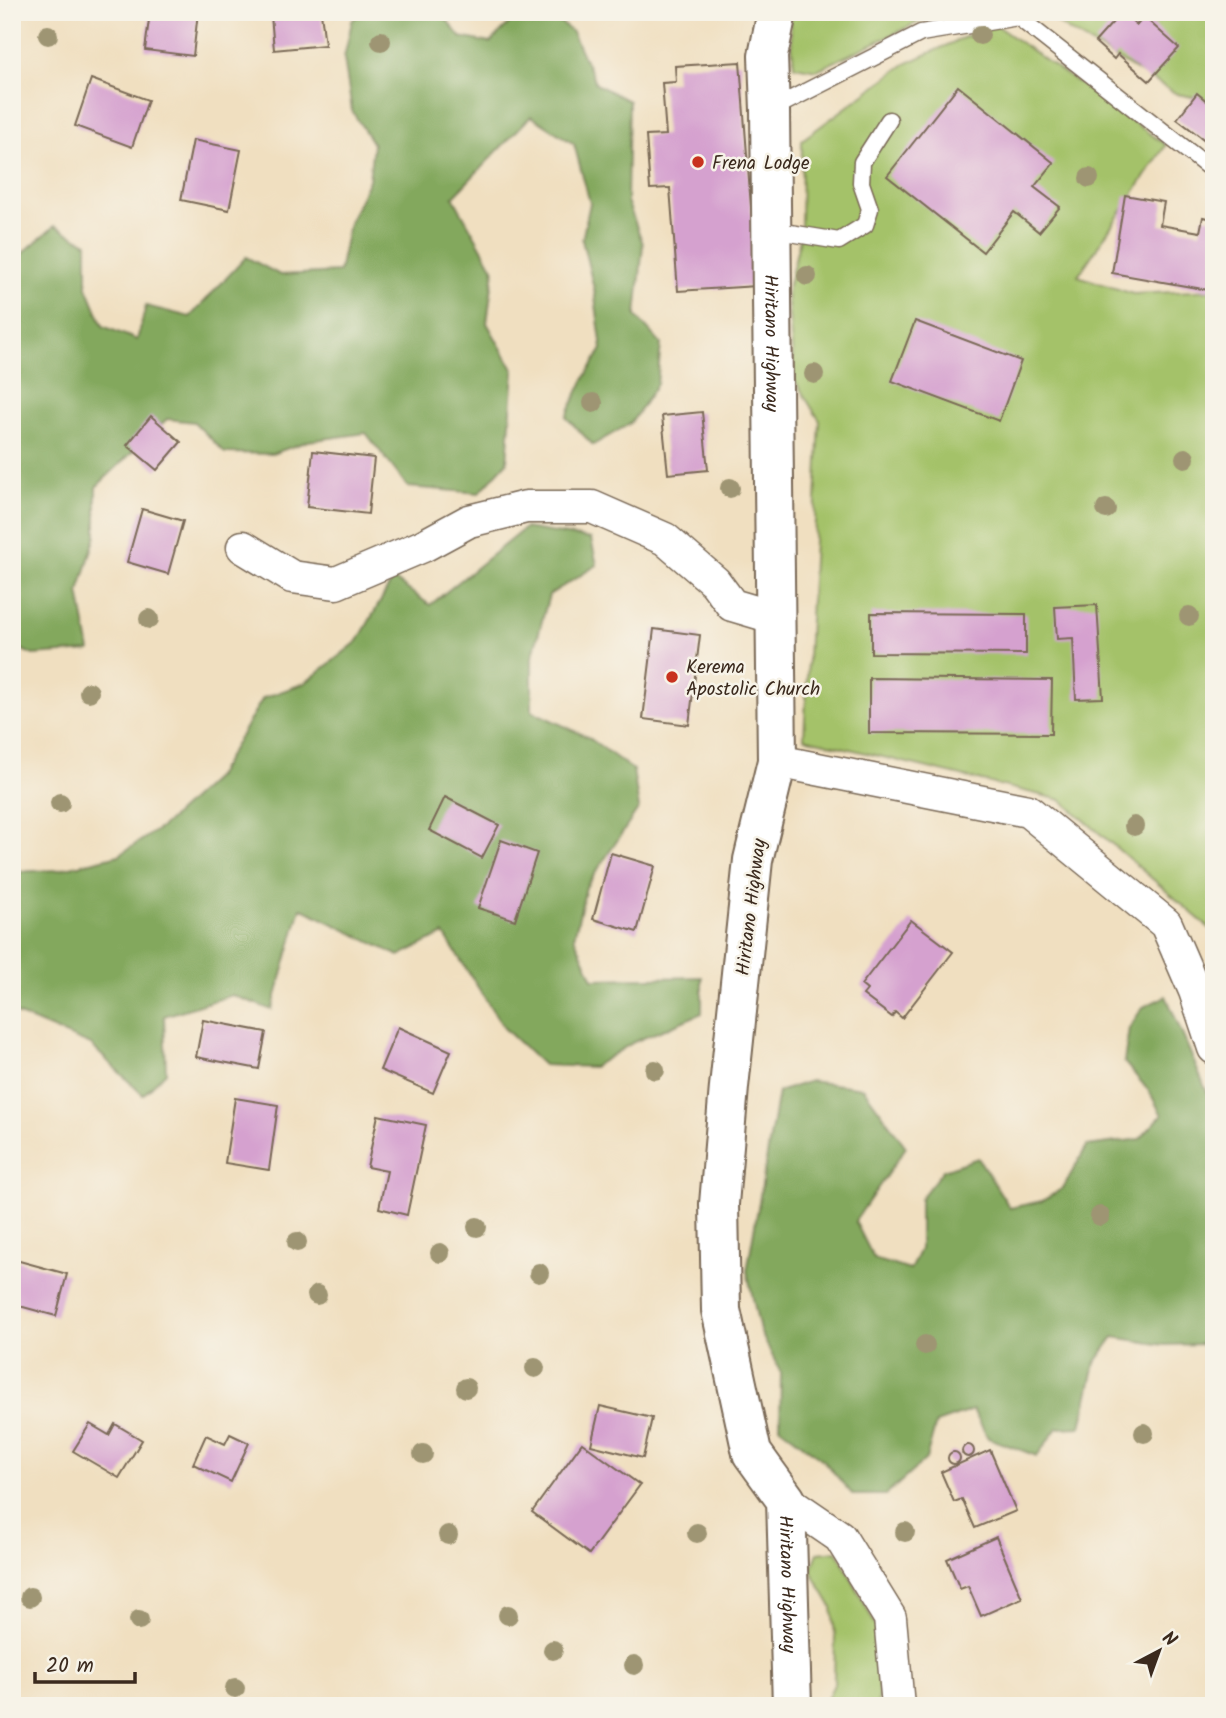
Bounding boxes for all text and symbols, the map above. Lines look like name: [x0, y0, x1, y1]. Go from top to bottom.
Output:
place label: Frena Lodge: [712, 149, 810, 179]
marker: Frena Lodge: [690, 154, 706, 170]
street label: Hiritano Highway: [755, 274, 786, 413]
place label: Kerema Apostolic Church: [686, 653, 820, 705]
marker: Kerema Apostolic Church: [664, 669, 680, 685]
street label: Hiritano Highway: [729, 836, 775, 977]
street label: Hiritano Highway: [769, 1515, 803, 1655]
north arrow: [1124, 1616, 1194, 1686]
text: N: [1154, 1624, 1183, 1655]
scale bar: [35, 1641, 135, 1685]
text: 20 m: [46, 1650, 94, 1683]

